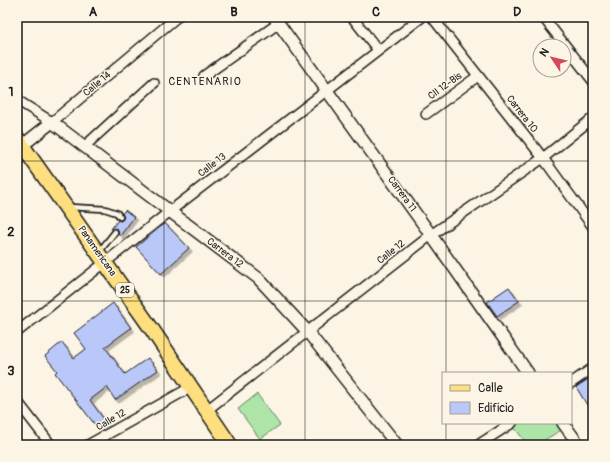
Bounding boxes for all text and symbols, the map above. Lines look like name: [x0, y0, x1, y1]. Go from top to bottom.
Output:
text: A: [89, 4, 98, 20]
text: B: [230, 4, 238, 20]
text: C: [372, 4, 380, 20]
text: D: [513, 4, 521, 20]
north arrow: [532, 38, 572, 78]
text: N: [537, 45, 552, 59]
street label: Calle 14: [81, 69, 113, 99]
street label: Cll 12-Bis: [426, 69, 465, 102]
district label: CENTENARIO: [168, 75, 242, 88]
text: 1: [8, 84, 14, 100]
street label: Carrera 10: [504, 93, 540, 135]
street label: Calle 13: [196, 150, 229, 180]
street label: Carrera 11: [385, 174, 419, 214]
text: 2: [7, 224, 15, 240]
street label: Panamericana: [75, 224, 119, 279]
street label: Carrera 12: [204, 235, 246, 271]
street label: Calle 12: [375, 237, 408, 267]
road number: 25: [116, 283, 134, 297]
text: 3: [7, 363, 15, 379]
legend: [442, 372, 572, 424]
text: Calle: [478, 381, 503, 396]
text: Edificio: [478, 401, 514, 416]
street label: Calle 12: [94, 407, 128, 433]

